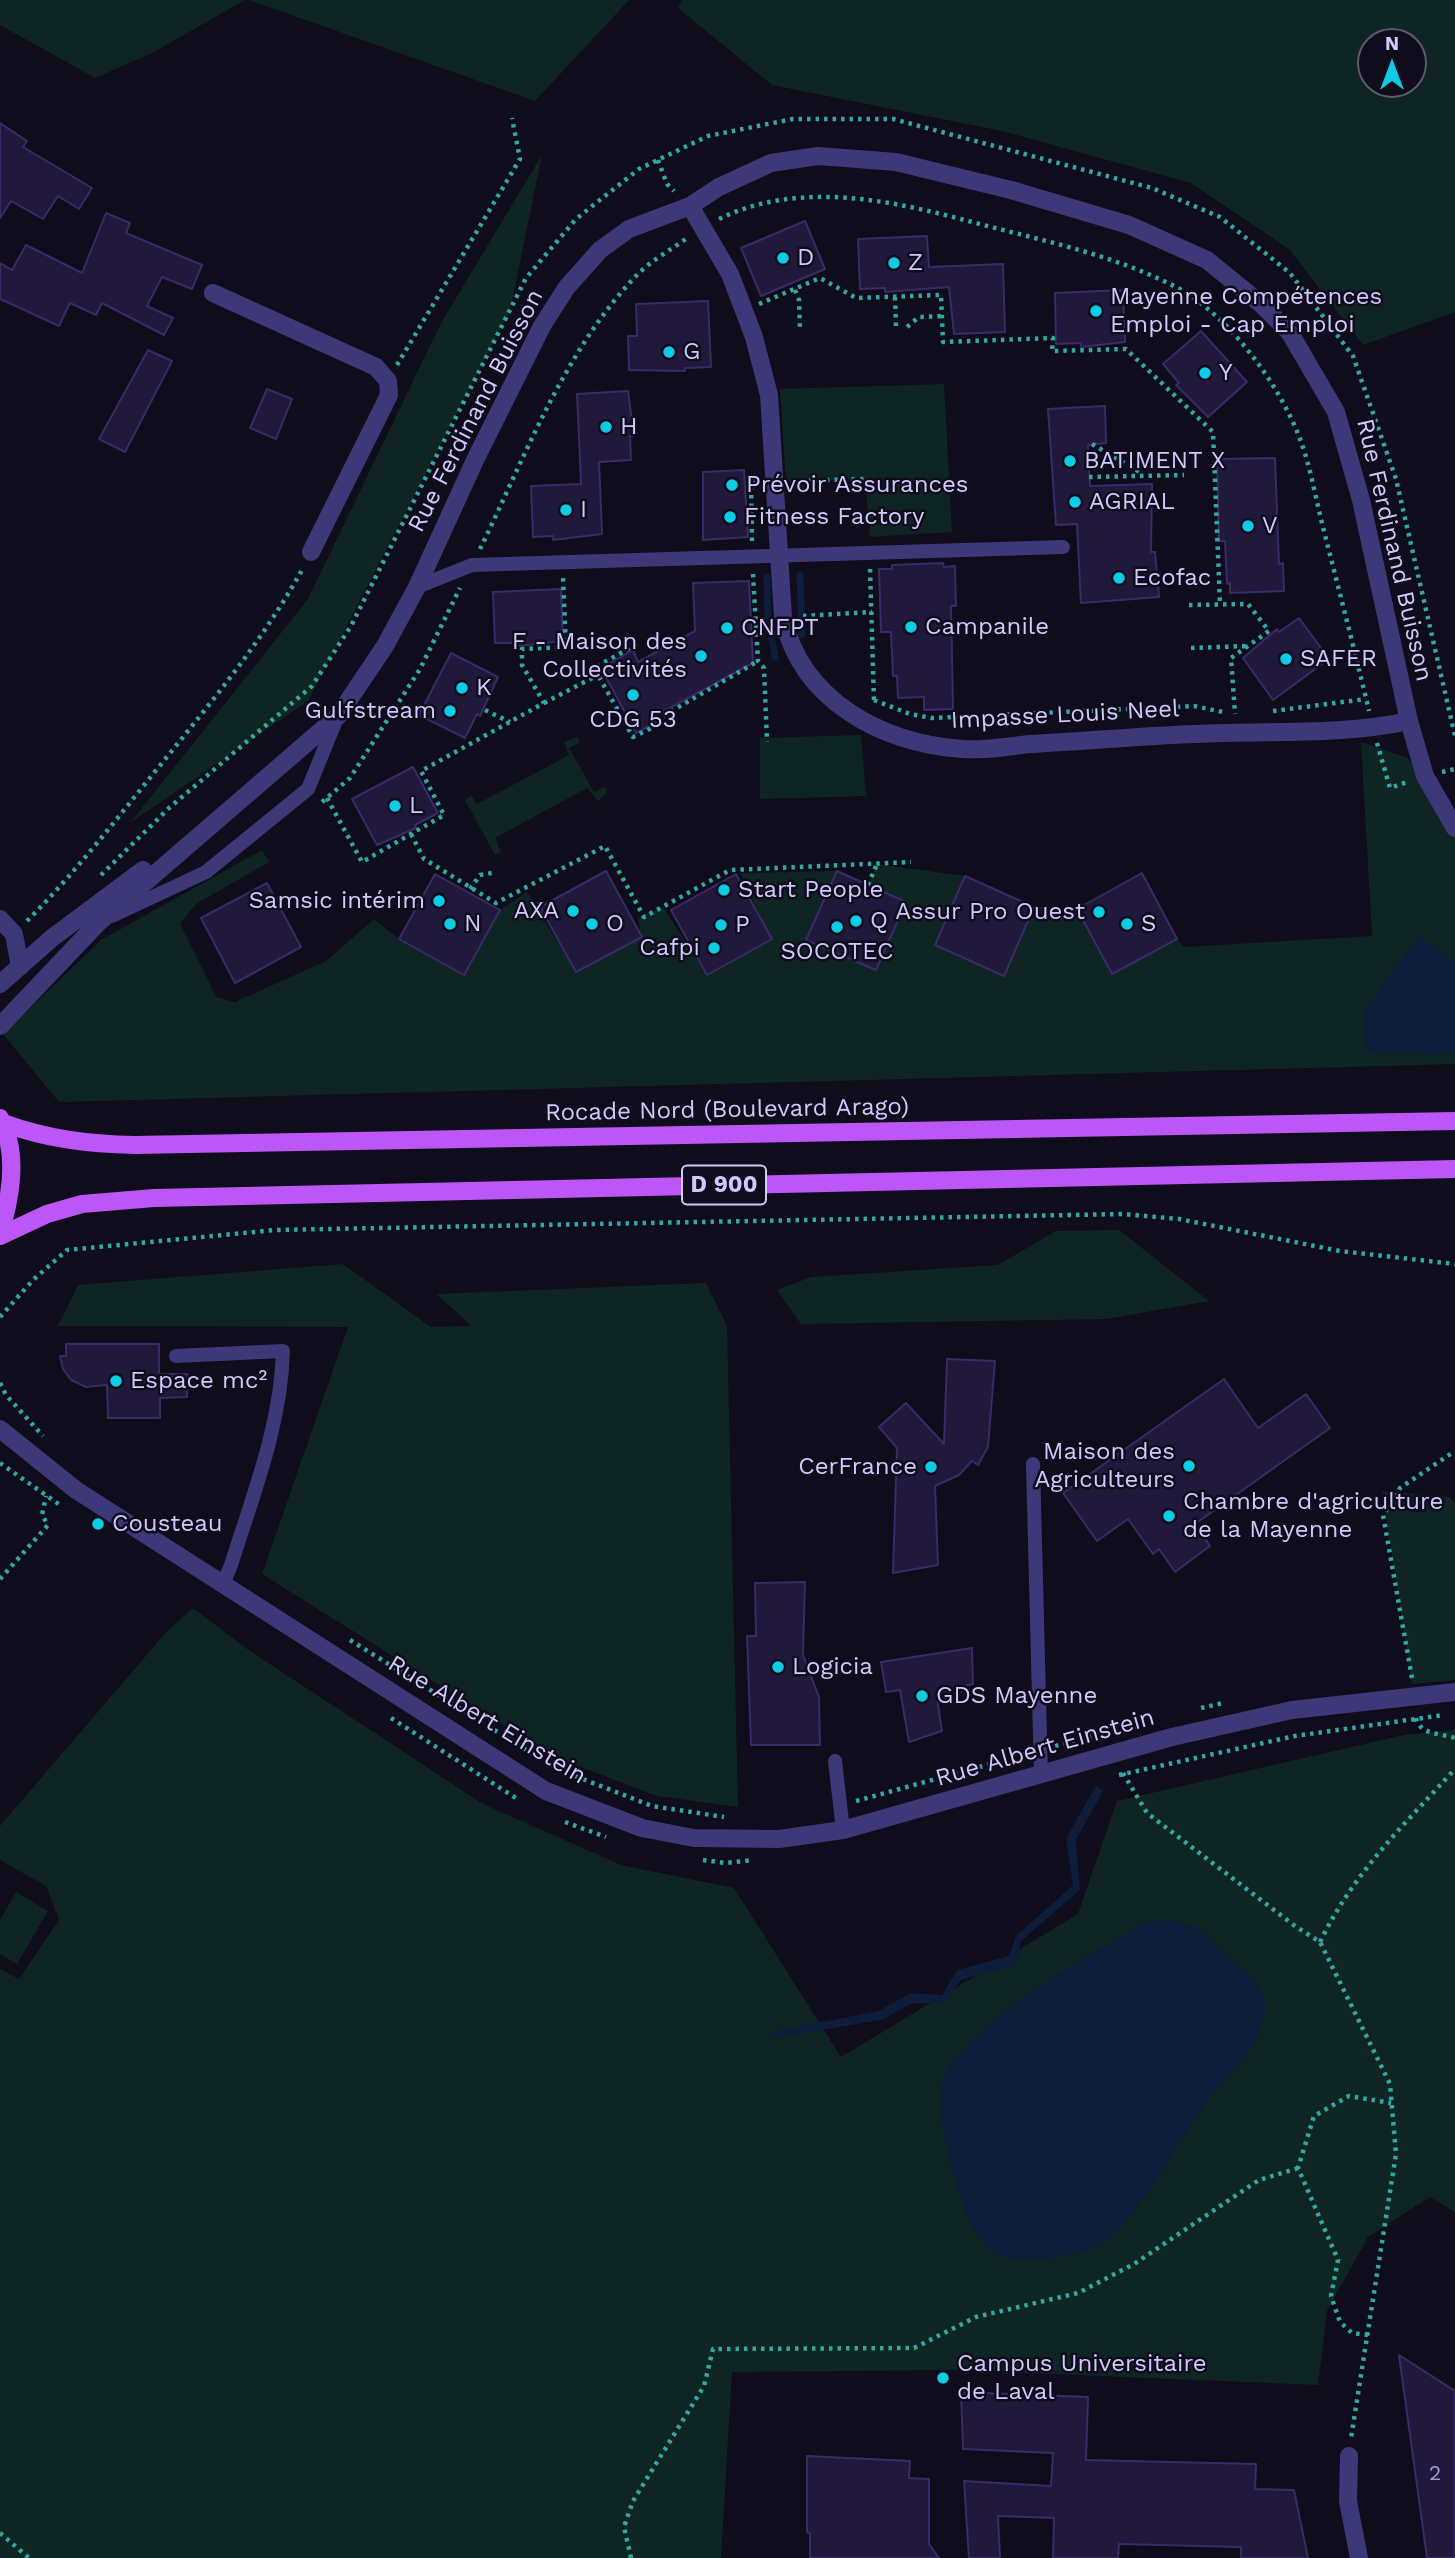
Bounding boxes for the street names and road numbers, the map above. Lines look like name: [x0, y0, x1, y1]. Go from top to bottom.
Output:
street label: Rue Ferdinand Buisson: [402, 285, 550, 537]
street label: Rue Ferdinand Buisson: [1350, 416, 1438, 684]
street label: Impasse Louis Neel: [950, 695, 1180, 735]
street label: Rocade Nord (Boulevard Arago): [545, 1092, 909, 1128]
road number: D 900: [682, 1166, 766, 1204]
street label: Rue Albert Einstein: [383, 1649, 591, 1791]
street label: Rue Albert Einstein: [932, 1703, 1158, 1793]

